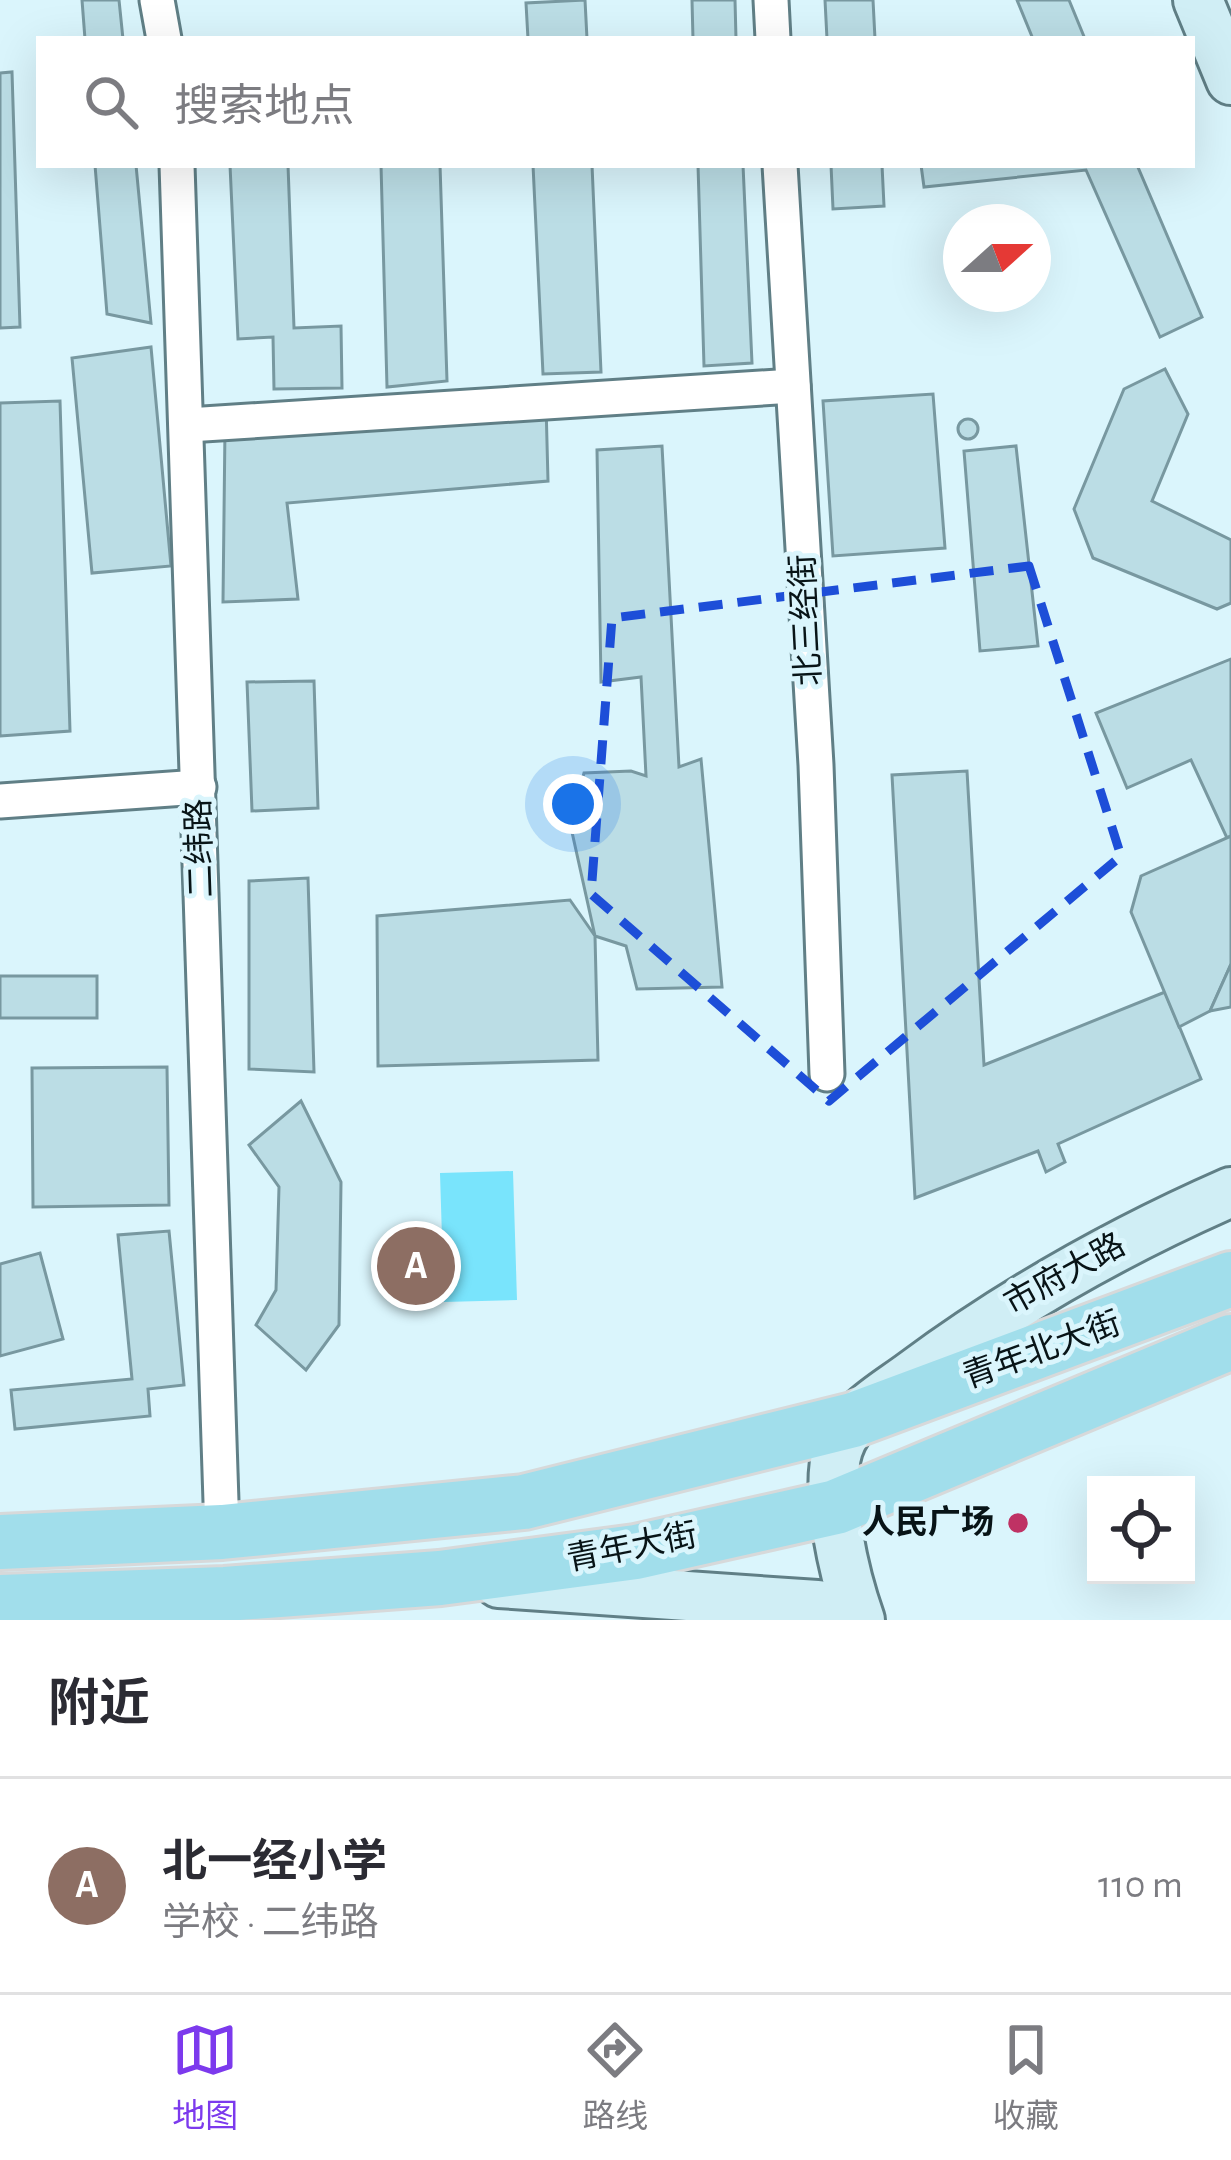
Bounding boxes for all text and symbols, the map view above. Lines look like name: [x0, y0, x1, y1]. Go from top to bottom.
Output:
search box: [36, 36, 1195, 168]
icon: search: [78, 69, 144, 135]
text: 搜索地点: [174, 85, 354, 130]
north arrow: [943, 204, 1051, 312]
street label: 北三经街: [785, 553, 827, 687]
your location: [543, 774, 603, 834]
street label: 二纬路: [181, 798, 219, 898]
pin: A: [377, 1221, 455, 1311]
street label: 市府大路: [998, 1226, 1131, 1321]
street label: 青年北大街: [958, 1305, 1125, 1395]
map controls: [1087, 1476, 1195, 1584]
button: locate: [1087, 1476, 1195, 1584]
place label: 人民广场: [862, 1504, 994, 1540]
marker: 人民广场: [1005, 1510, 1031, 1536]
street label: 青年大街: [564, 1517, 700, 1577]
text: 附近: [48, 1679, 150, 1730]
text: 北一经小学: [162, 1840, 387, 1885]
text: A: [75, 1866, 99, 1905]
text: 110 m: [1098, 1866, 1183, 1905]
text: 学校 · 二纬路: [162, 1904, 379, 1943]
tab: 地图: [172, 2017, 238, 2138]
tab: 路线: [582, 2017, 648, 2138]
tab: 收藏: [993, 2017, 1059, 2138]

